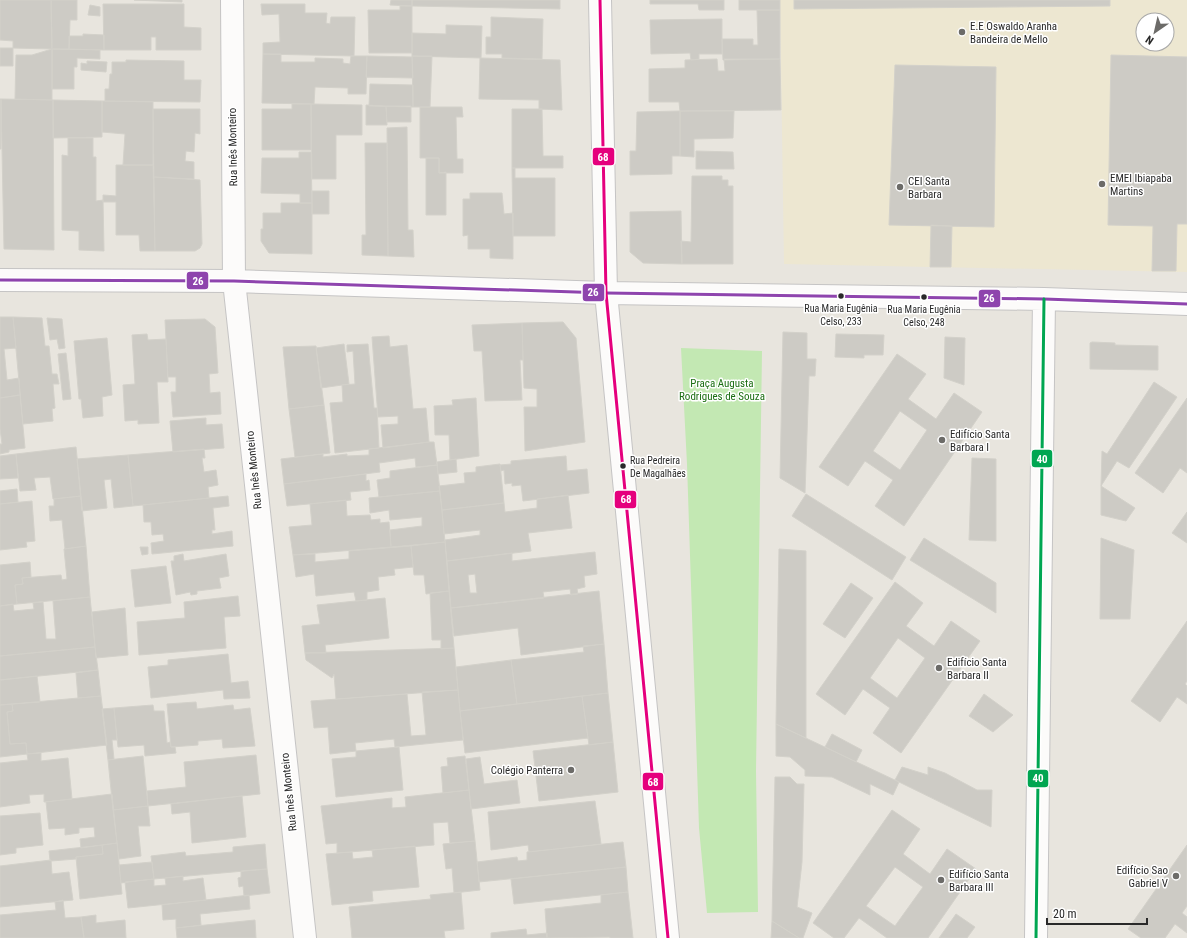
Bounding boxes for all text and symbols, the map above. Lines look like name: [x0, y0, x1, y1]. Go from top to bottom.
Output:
north arrow: [1135, 12, 1175, 52]
place label: E.E Oswaldo Aranha Bandeira de Mello: [970, 20, 1057, 46]
marker: E.E Oswaldo Aranha Bandeira de Mello: [957, 27, 967, 37]
text: N: [1143, 32, 1156, 47]
street label: Rua Inês Monteiro: [226, 107, 240, 186]
line badge: 68: [592, 147, 615, 166]
text: 68: [597, 151, 609, 164]
place label: EMEI Ibiapaba Martins: [1110, 172, 1172, 198]
place label: CEI Santa Barbara: [908, 175, 950, 201]
marker: EMEI Ibiapaba Martins: [1097, 179, 1107, 189]
marker: CEI Santa Barbara: [895, 182, 905, 192]
line badge: 26: [186, 271, 209, 290]
text: 26: [192, 275, 204, 288]
line badge: 26: [582, 283, 605, 302]
text: 26: [587, 286, 599, 299]
line badge: 26: [978, 289, 1001, 308]
marker: Rua Maria Eugênia Celso, 233: [836, 291, 846, 301]
marker: Rua Maria Eugênia Celso, 248: [919, 292, 929, 302]
text: 26: [983, 292, 995, 305]
place label: Rua Maria Eugênia Celso, 233: [804, 303, 878, 327]
place label: Rua Maria Eugênia Celso, 248: [887, 304, 961, 328]
park label: Praça Augusta Rodrigues de Souza: [679, 377, 765, 403]
place label: Edifício Santa Barbara I: [950, 428, 1010, 454]
street label: Rua Inês Monteiro: [243, 430, 265, 510]
marker: Edifício Santa Barbara I: [937, 435, 947, 445]
line badge: 40: [1031, 449, 1053, 468]
text: 40: [1036, 453, 1048, 466]
place label: Rua Pedreira De Magalhães: [630, 455, 686, 479]
marker: Rua Pedreira De Magalhães: [618, 461, 628, 471]
line badge: 68: [614, 490, 637, 509]
text: 68: [620, 493, 632, 506]
place label: Edifício Santa Barbara II: [947, 656, 1007, 682]
marker: Edifício Santa Barbara II: [934, 663, 944, 673]
street label: Rua Inês Monteiro: [278, 752, 300, 832]
place label: Colégio Panterra: [491, 764, 563, 777]
marker: Colégio Panterra: [566, 765, 576, 775]
line badge: 40: [1027, 769, 1049, 788]
line badge: 68: [642, 772, 664, 791]
text: 40: [1032, 772, 1044, 785]
text: 68: [647, 776, 659, 789]
place label: Edifício Sao Gabriel V: [1116, 864, 1168, 890]
place label: Edifício Santa Barbara III: [949, 868, 1009, 894]
marker: Edifício Sao Gabriel V: [1171, 871, 1181, 881]
marker: Edifício Santa Barbara III: [936, 875, 946, 885]
scale bar: [1047, 900, 1147, 926]
text: 20 m: [1053, 907, 1077, 921]

